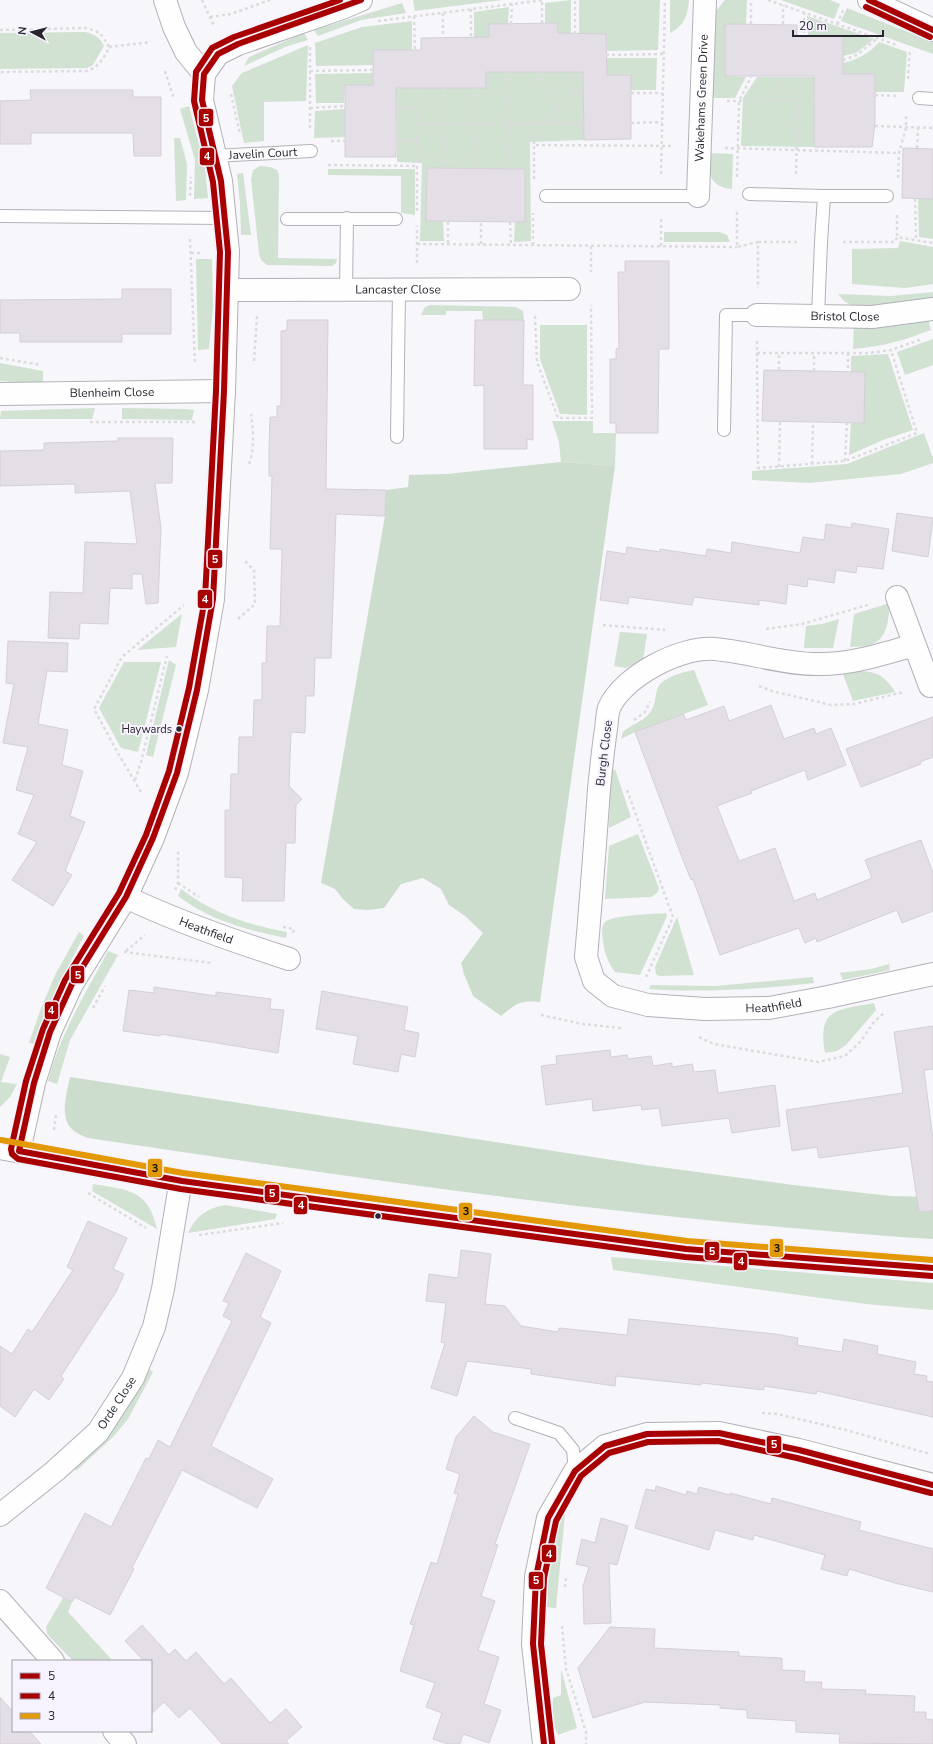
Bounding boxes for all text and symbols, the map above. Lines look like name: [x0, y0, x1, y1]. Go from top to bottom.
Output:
north arrow: [12, 12, 52, 52]
scale bar: [793, 12, 883, 38]
text: 20 m: [799, 18, 827, 34]
text: N: [15, 26, 31, 36]
street label: Wakehams Green Drive: [691, 34, 712, 162]
line badge: 5: [198, 108, 214, 127]
text: 5: [203, 111, 210, 126]
street label: Javelin Court: [227, 144, 299, 163]
line badge: 4: [199, 147, 215, 166]
text: 4: [204, 149, 211, 164]
street label: Lancaster Close: [355, 281, 441, 298]
street label: Bristol Close: [810, 308, 880, 325]
street label: Blenheim Close: [70, 384, 154, 401]
line badge: 5: [207, 549, 223, 569]
text: 5: [212, 552, 219, 567]
line badge: 4: [197, 589, 213, 609]
text: 4: [202, 592, 209, 607]
street label: Burgh Close: [592, 719, 616, 787]
place label: Haywards: [121, 722, 172, 737]
marker: Haywards: [174, 724, 184, 734]
street label: Heathfield: [177, 913, 235, 948]
line badge: 5: [70, 965, 85, 984]
text: 5: [75, 968, 82, 983]
street label: Heathfield: [745, 994, 803, 1016]
line badge: 4: [44, 1001, 59, 1020]
text: 4: [48, 1003, 55, 1018]
line badge: 3: [147, 1158, 163, 1178]
text: 3: [152, 1161, 158, 1176]
line badge: 5: [264, 1184, 280, 1203]
text: 5: [269, 1186, 276, 1201]
line badge: 4: [293, 1196, 308, 1215]
text: 4: [298, 1198, 305, 1213]
line badge: 3: [458, 1202, 473, 1221]
text: 3: [463, 1204, 469, 1219]
unlabelled marker: [373, 1211, 383, 1221]
line badge: 3: [769, 1238, 784, 1258]
line badge: 5: [704, 1241, 720, 1261]
text: 3: [774, 1241, 780, 1256]
text: 5: [709, 1244, 716, 1259]
line badge: 4: [733, 1252, 748, 1271]
text: 4: [738, 1254, 745, 1269]
street label: Orde Close: [94, 1373, 140, 1433]
line badge: 5: [766, 1435, 782, 1454]
text: 5: [771, 1437, 778, 1452]
line badge: 4: [541, 1544, 557, 1563]
text: 4: [546, 1547, 553, 1562]
line badge: 5: [528, 1571, 544, 1590]
text: 5: [533, 1573, 540, 1588]
legend: [12, 1660, 152, 1732]
text: 5: [48, 1668, 55, 1684]
text: 4: [48, 1688, 55, 1704]
text: 3: [48, 1708, 55, 1724]

